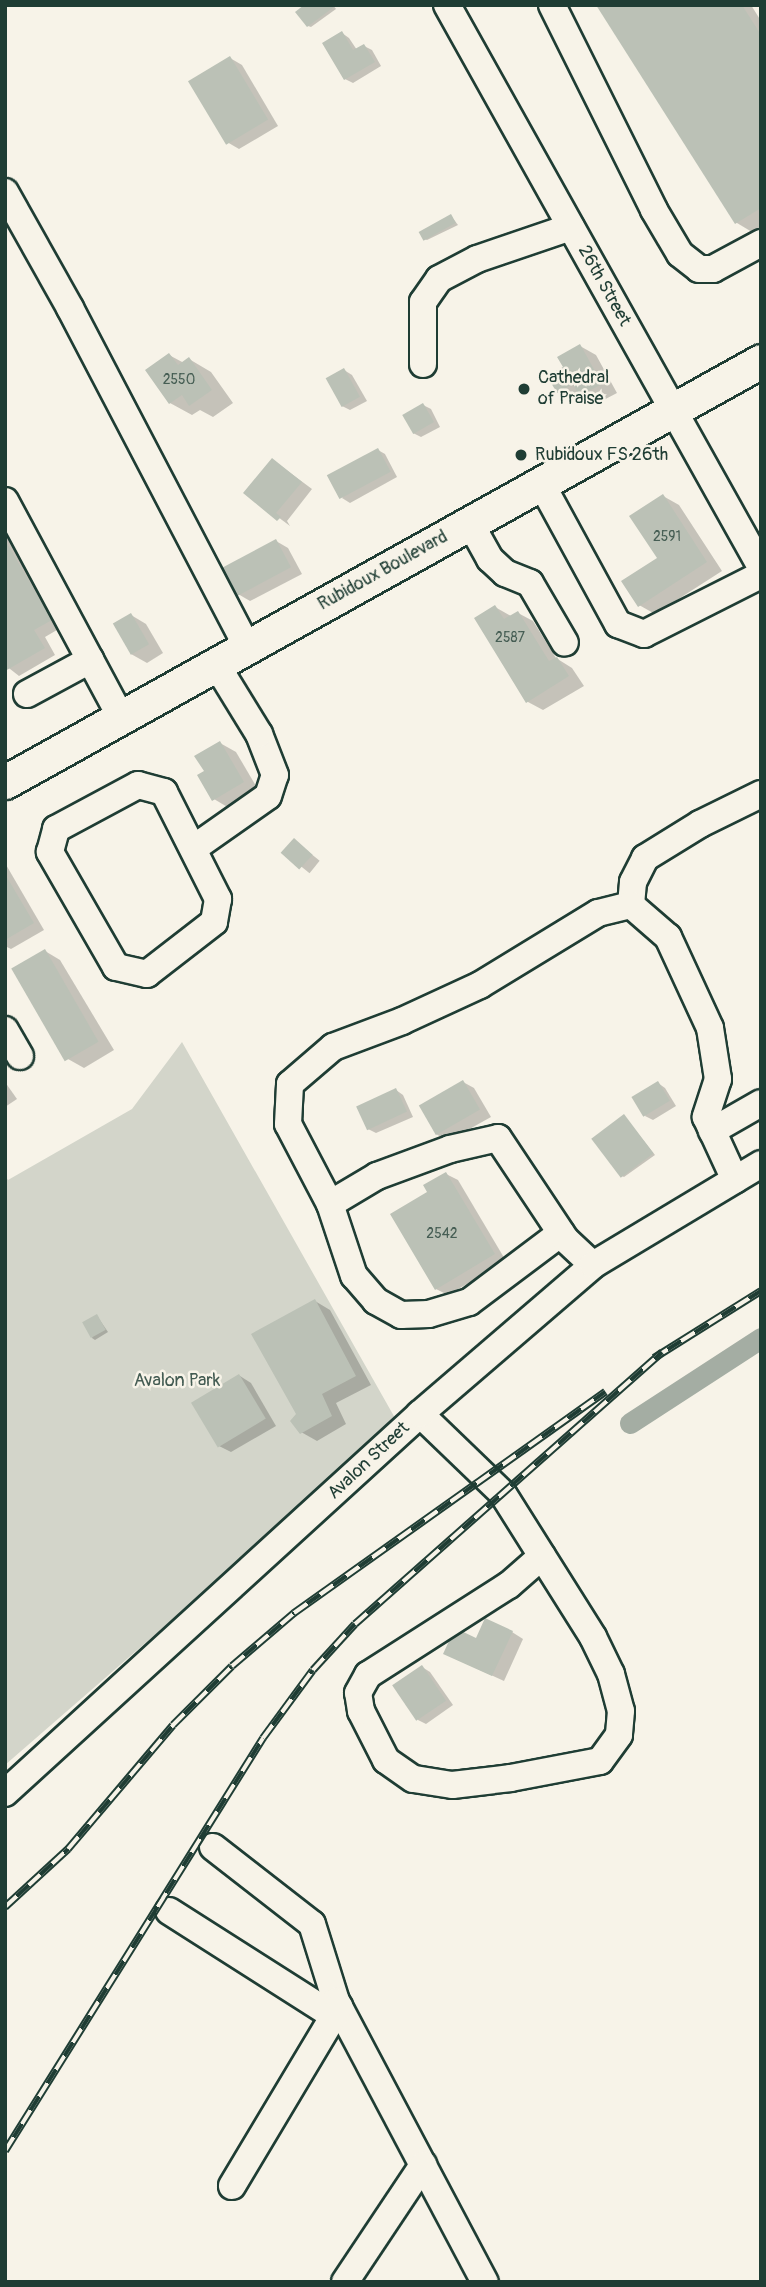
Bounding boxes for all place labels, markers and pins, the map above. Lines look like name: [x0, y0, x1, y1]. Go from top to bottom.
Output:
place label: Cathedral of Praise: [538, 368, 609, 410]
marker: Cathedral of Praise: [516, 381, 532, 397]
place label: Rubidoux FS 26th: [535, 444, 668, 466]
marker: Rubidoux FS 26th: [513, 447, 529, 463]

